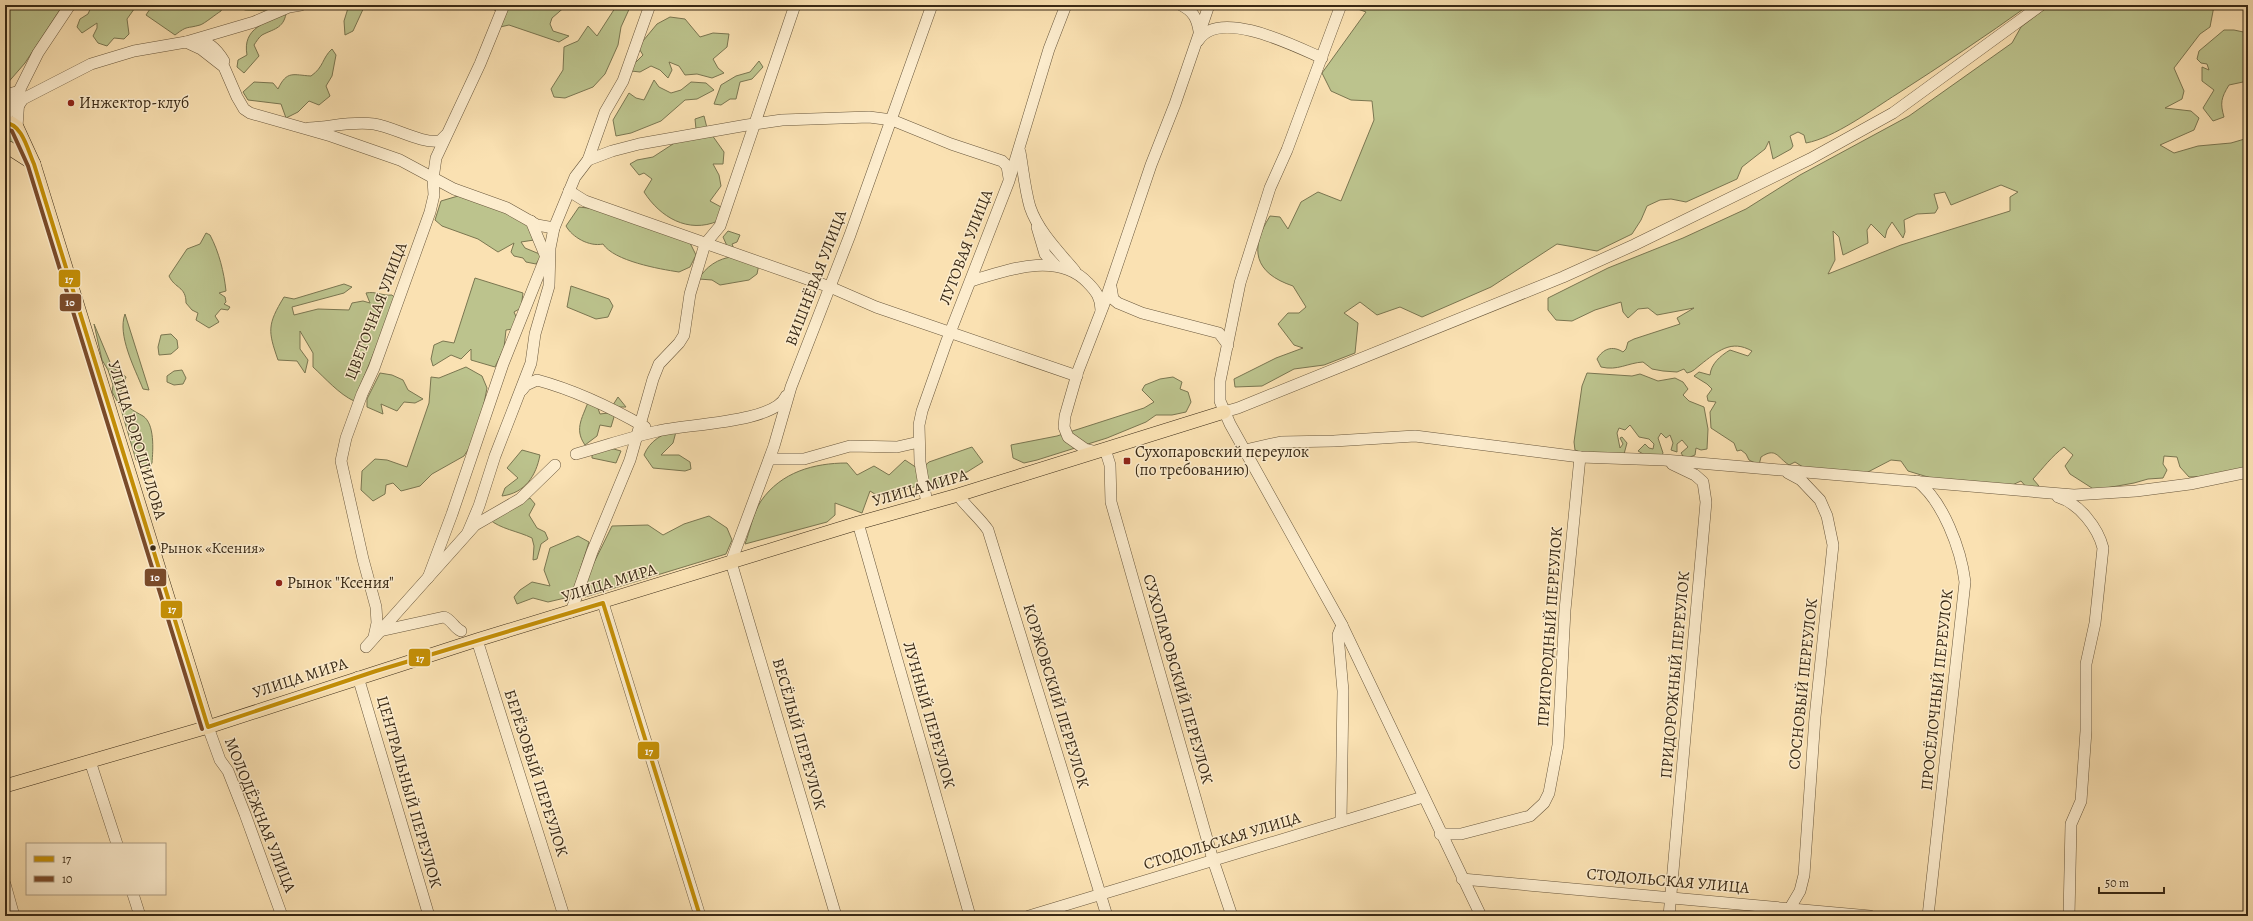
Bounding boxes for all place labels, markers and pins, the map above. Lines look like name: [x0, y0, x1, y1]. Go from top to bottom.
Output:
place label: Инжектор-клуб: [79, 92, 189, 114]
marker: Инжектор-клуб: [66, 98, 76, 108]
place label: Сухопаровский переулок (по требованию): [1135, 441, 1309, 481]
marker: Сухопаровский переулок (по требованию): [1122, 456, 1132, 466]
place label: Рынок «Ксения»: [160, 538, 266, 558]
marker: Рынок «Ксения»: [148, 543, 158, 553]
place label: Рынок "Ксения": [287, 572, 394, 594]
marker: Рынок "Ксения": [274, 578, 284, 588]

